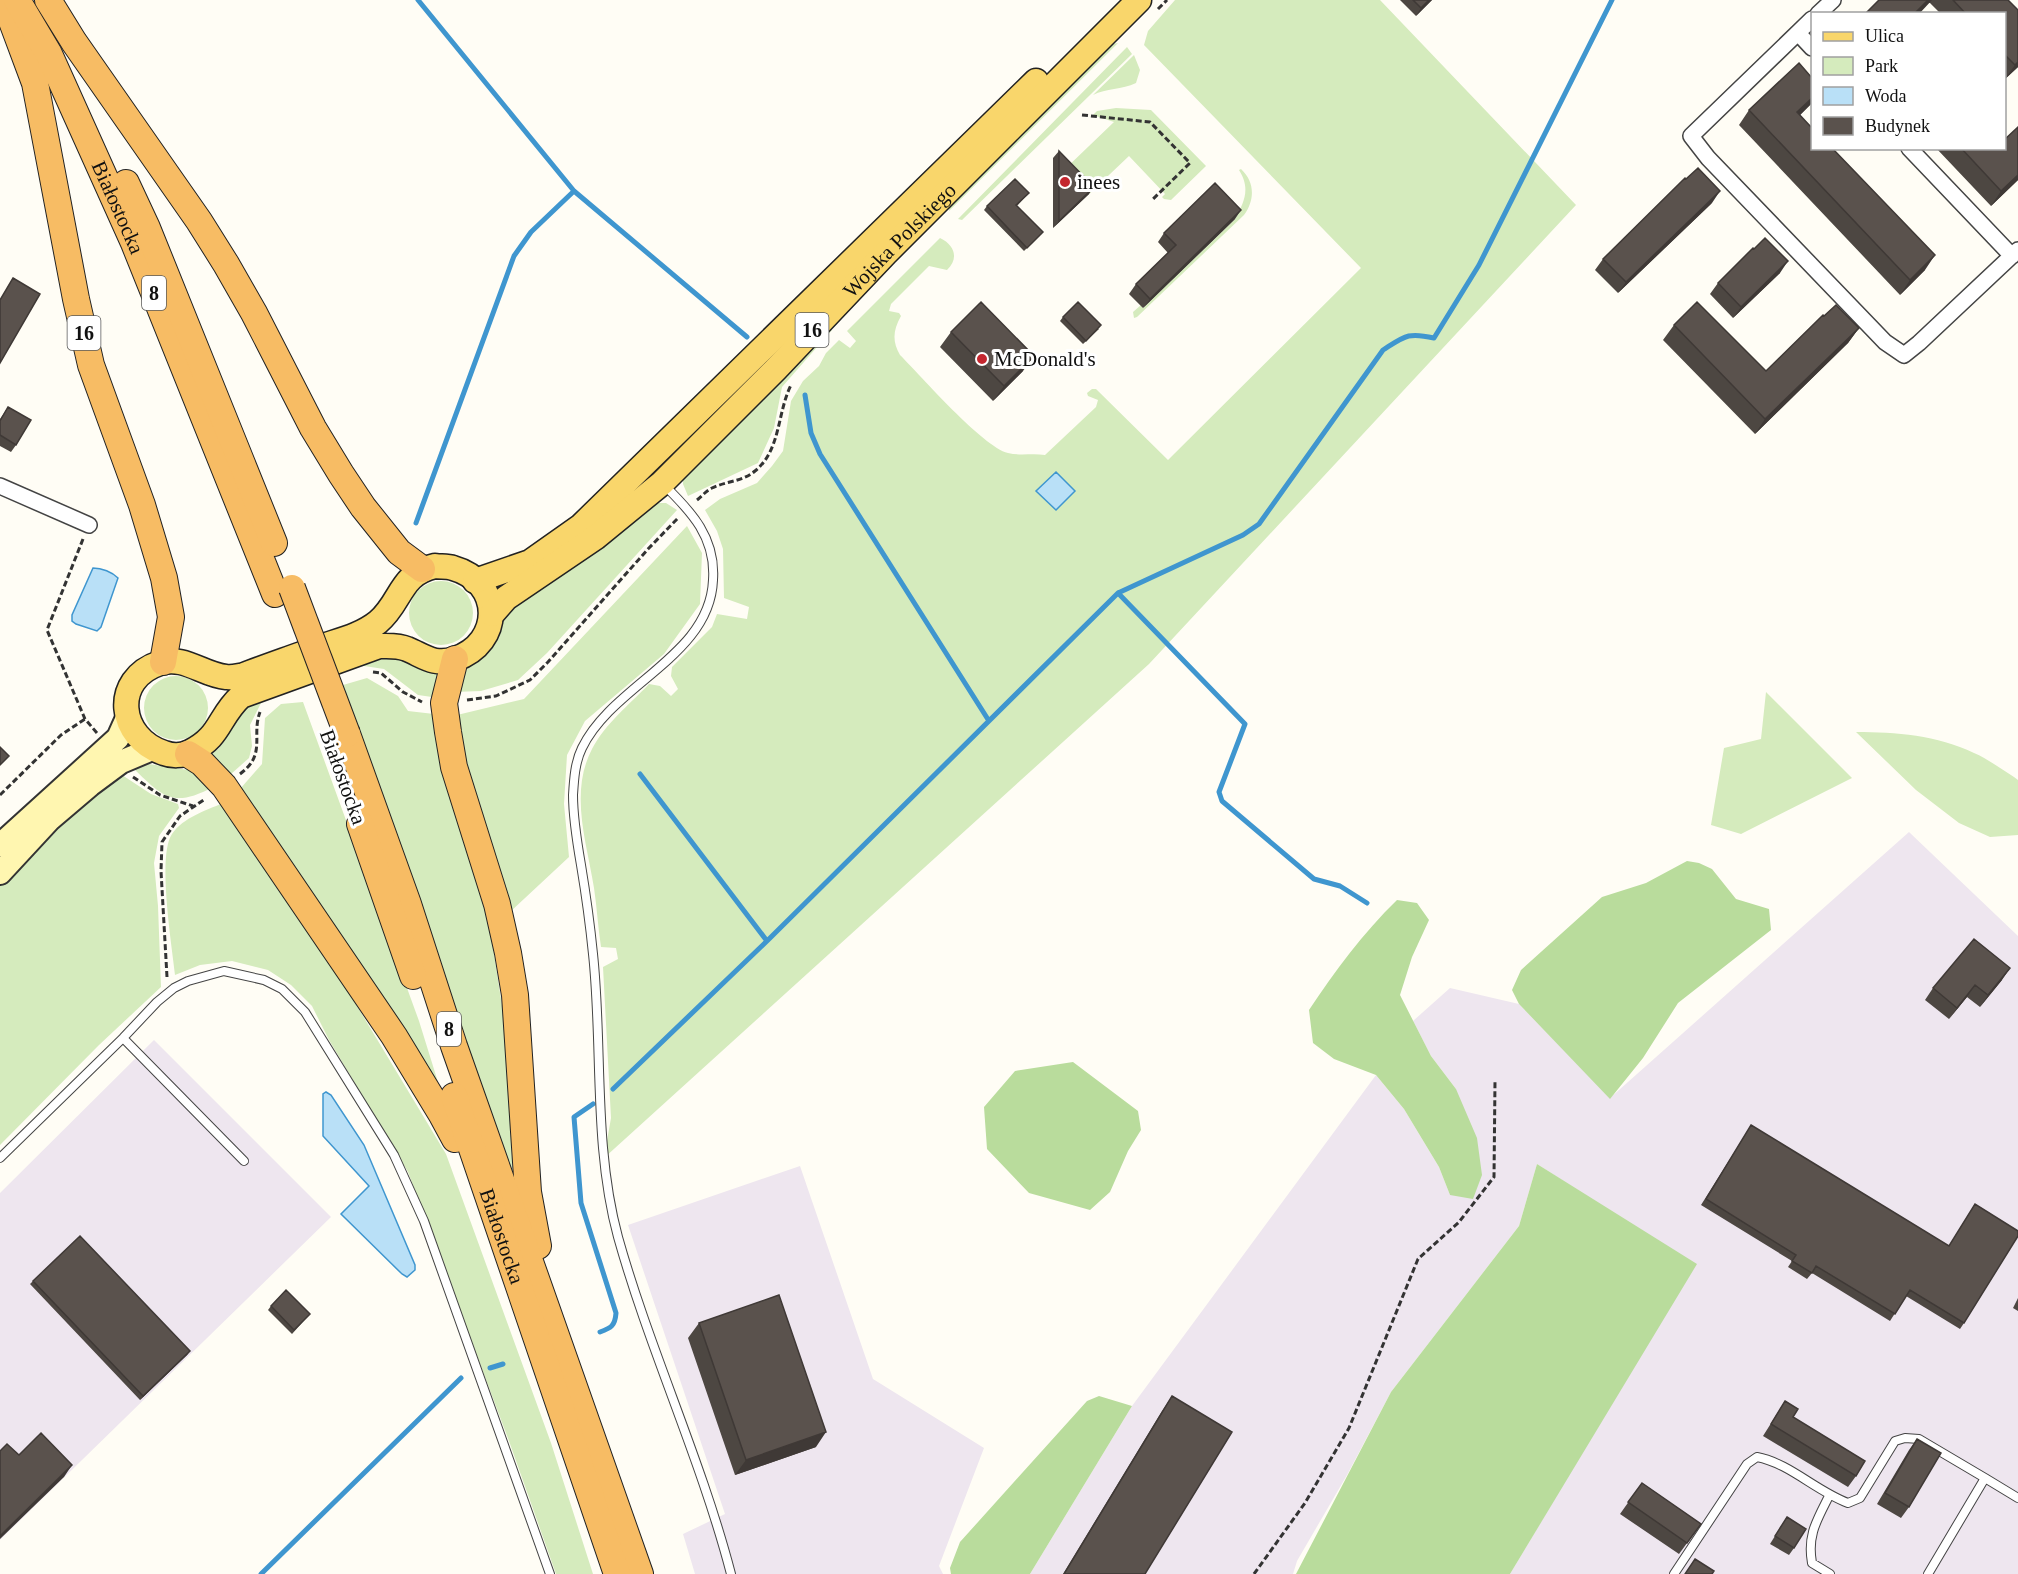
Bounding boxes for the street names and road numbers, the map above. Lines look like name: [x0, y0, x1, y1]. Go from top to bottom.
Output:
street label: Białostocka: [87, 157, 149, 258]
street label: Wojska Polskiego: [838, 178, 961, 302]
road number: 8: [142, 276, 166, 310]
road number: 16: [796, 313, 828, 347]
road number: 16: [68, 316, 100, 350]
street label: Białostocka: [315, 726, 371, 828]
road number: 8: [437, 1012, 461, 1046]
street label: Białostocka: [474, 1185, 529, 1288]

